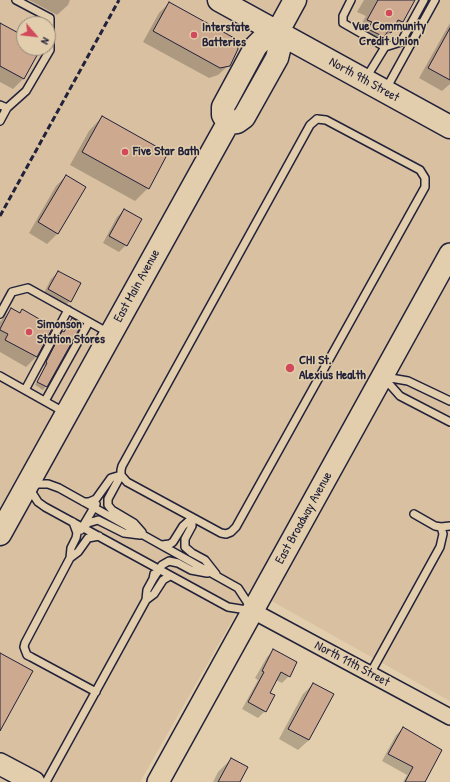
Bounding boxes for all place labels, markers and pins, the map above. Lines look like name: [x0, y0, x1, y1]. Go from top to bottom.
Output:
marker: Vue Community Credit Union: [384, 8, 394, 18]
place label: Vue Community Credit Union: [352, 19, 426, 50]
place label: Interstate Batteries: [202, 20, 250, 51]
marker: Interstate Batteries: [189, 30, 199, 40]
place label: Five Star Bath: [133, 144, 199, 160]
marker: Five Star Bath: [120, 147, 130, 157]
place label: Simonson Station Stores: [37, 317, 105, 348]
marker: Simonson Station Stores: [24, 327, 34, 337]
place label: CHI St. Alexius Health: [299, 353, 366, 384]
marker: CHI St. Alexius Health: [284, 362, 296, 374]

